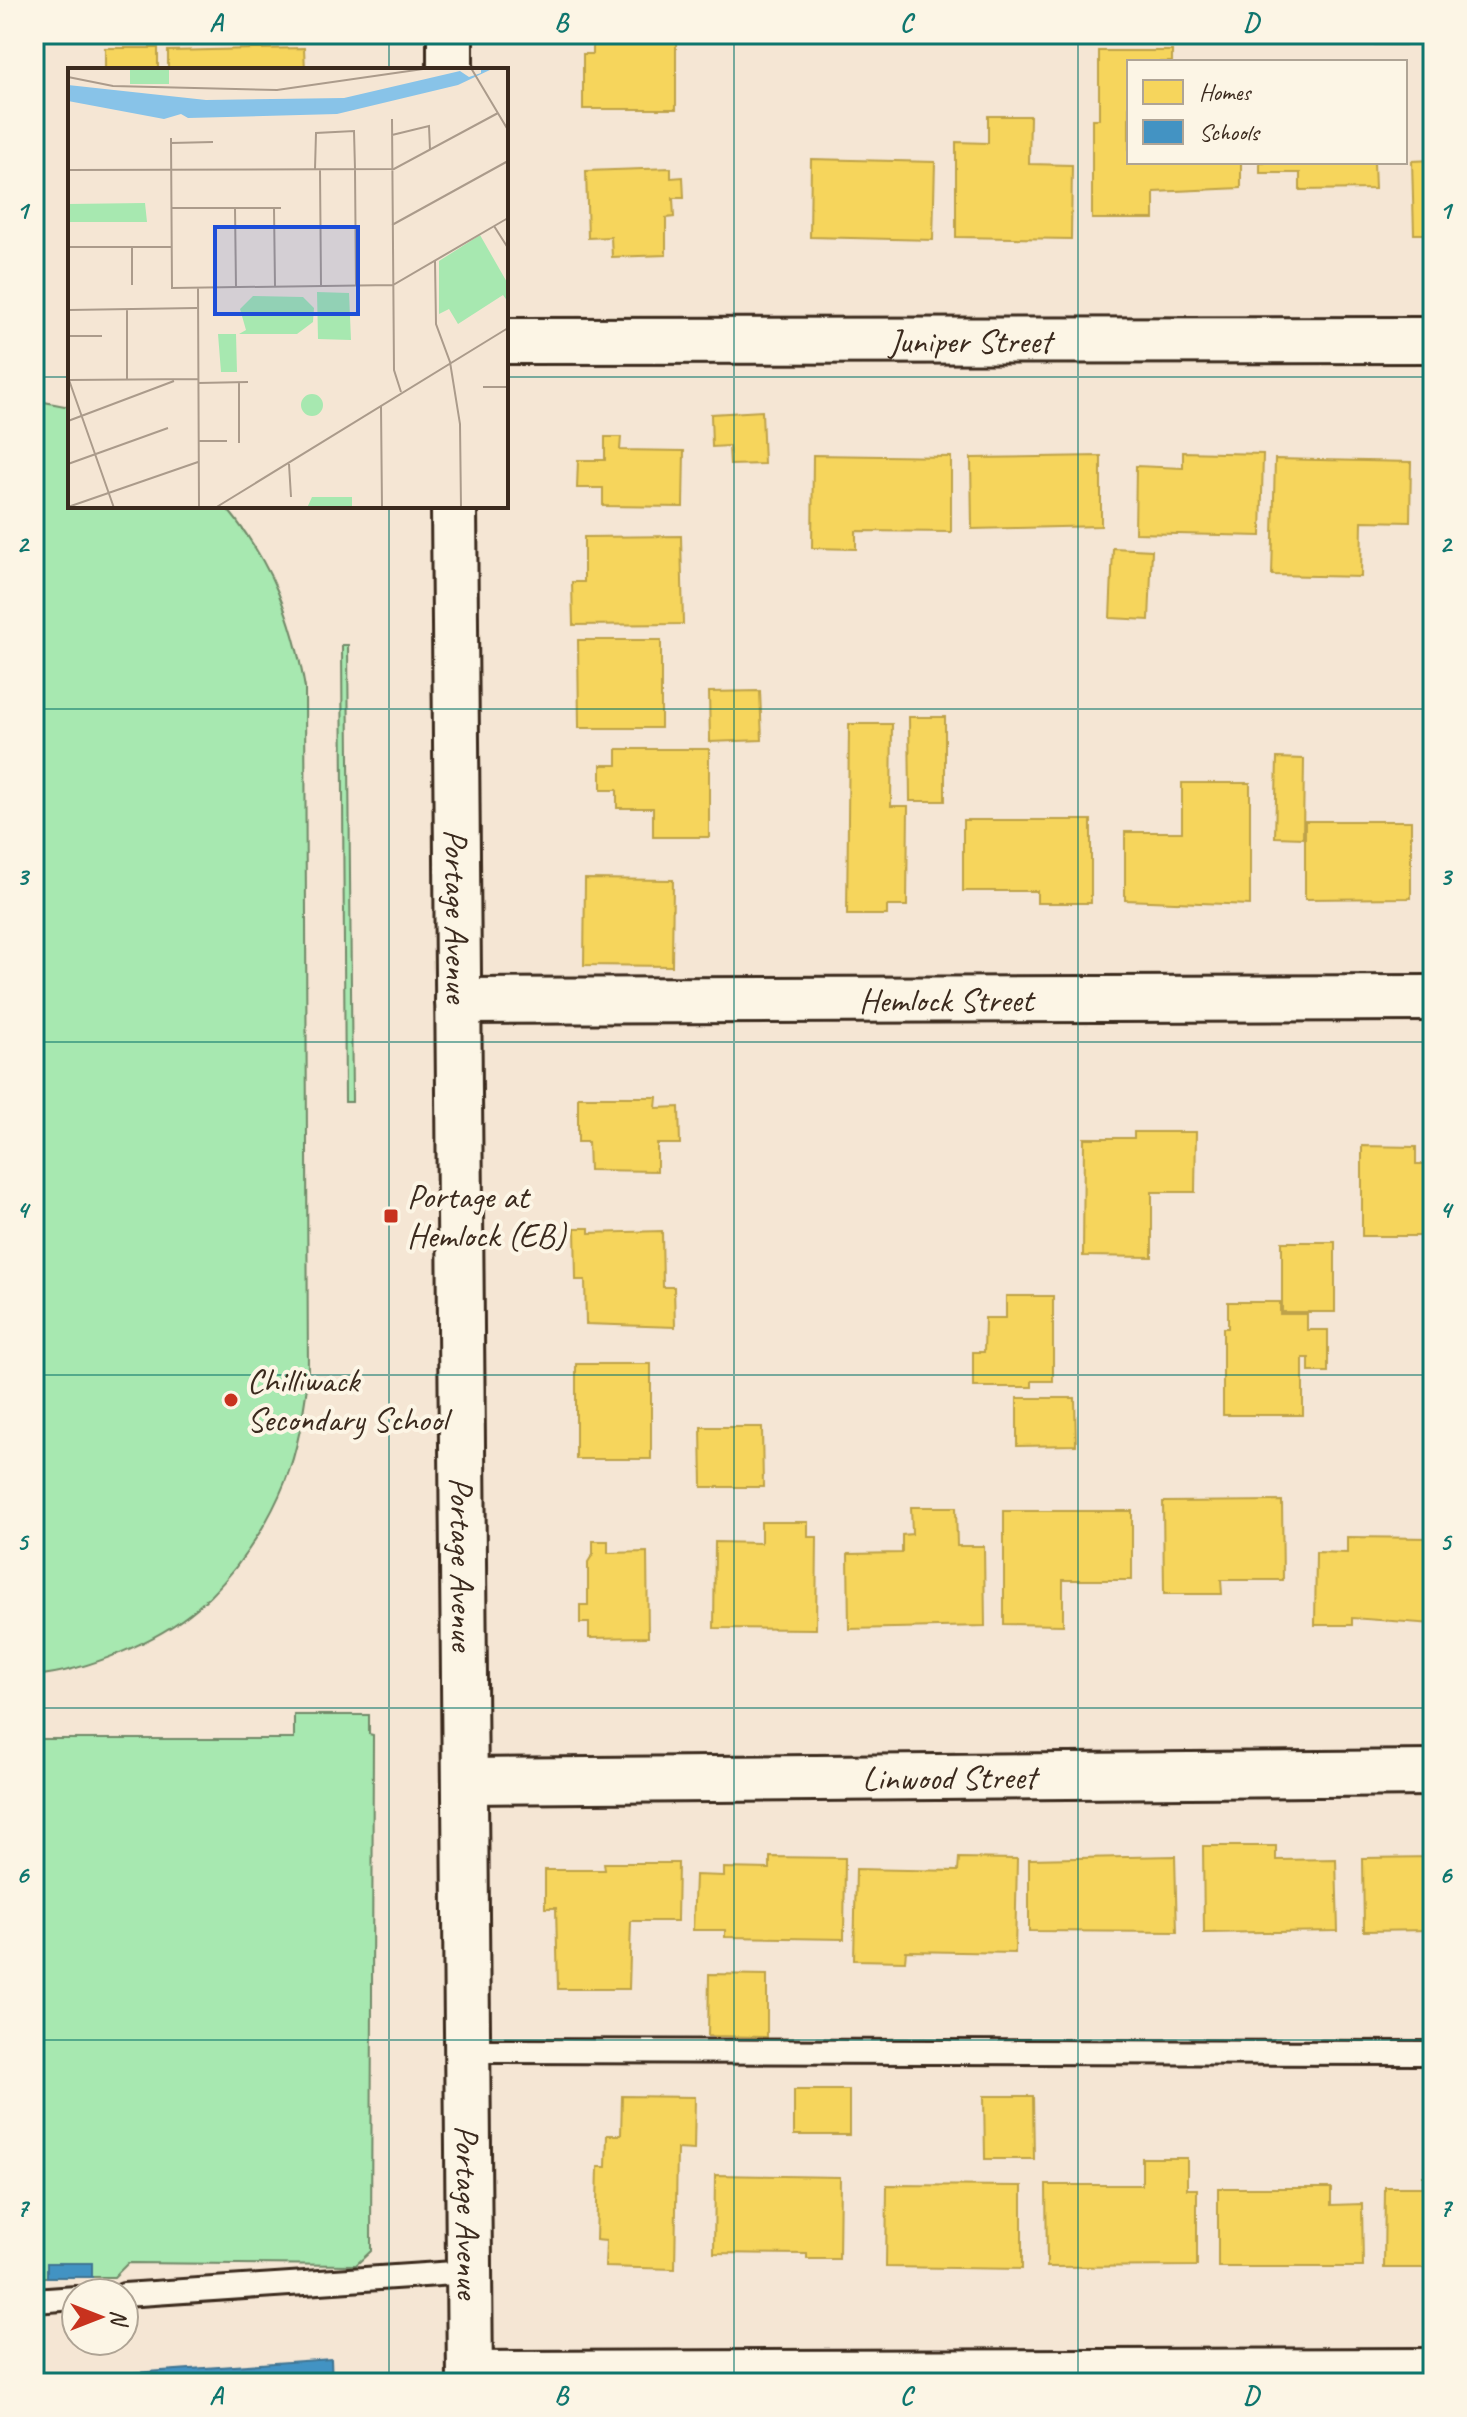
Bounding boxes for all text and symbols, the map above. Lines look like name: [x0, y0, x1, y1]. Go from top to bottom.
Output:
text: A: [209, 6, 224, 39]
text: B: [554, 6, 570, 39]
text: C: [900, 6, 916, 39]
text: D: [1243, 6, 1261, 39]
legend: [1127, 60, 1407, 164]
inset map: [68, 68, 508, 508]
text: Homes: [1199, 77, 1252, 107]
text: Schools: [1199, 117, 1262, 147]
text: 1: [16, 194, 31, 227]
text: 1: [1439, 194, 1454, 227]
street label: Juniper Street: [887, 319, 1056, 362]
text: 2: [16, 527, 30, 560]
text: 2: [1439, 527, 1453, 560]
street label: Portage Avenue: [435, 829, 480, 1005]
text: 3: [16, 860, 30, 893]
text: 3: [1439, 860, 1453, 893]
street label: Hemlock Street: [859, 978, 1037, 1021]
place label: Portage at Hemlock (EB): [407, 1175, 567, 1257]
text: 4: [16, 1193, 31, 1226]
text: 4: [1439, 1193, 1454, 1226]
marker: Portage at Hemlock (EB): [382, 1207, 400, 1225]
place label: Chilliwack Secondary School: [247, 1359, 454, 1441]
marker: Chilliwack Secondary School: [222, 1391, 240, 1409]
street label: Portage Avenue: [441, 1477, 485, 1653]
text: 5: [16, 1525, 30, 1558]
text: 5: [1439, 1525, 1453, 1558]
street label: Linwood Street: [862, 1755, 1041, 1799]
text: 6: [16, 1858, 30, 1891]
text: 6: [1439, 1858, 1453, 1891]
street label: Portage Avenue: [446, 2125, 491, 2301]
text: 7: [16, 2191, 30, 2224]
text: 7: [1439, 2191, 1453, 2224]
north arrow: [60, 2277, 140, 2357]
text: N: [105, 2310, 133, 2327]
text: A: [209, 2379, 224, 2412]
text: B: [554, 2379, 570, 2412]
text: C: [900, 2379, 916, 2412]
text: D: [1243, 2379, 1261, 2412]

